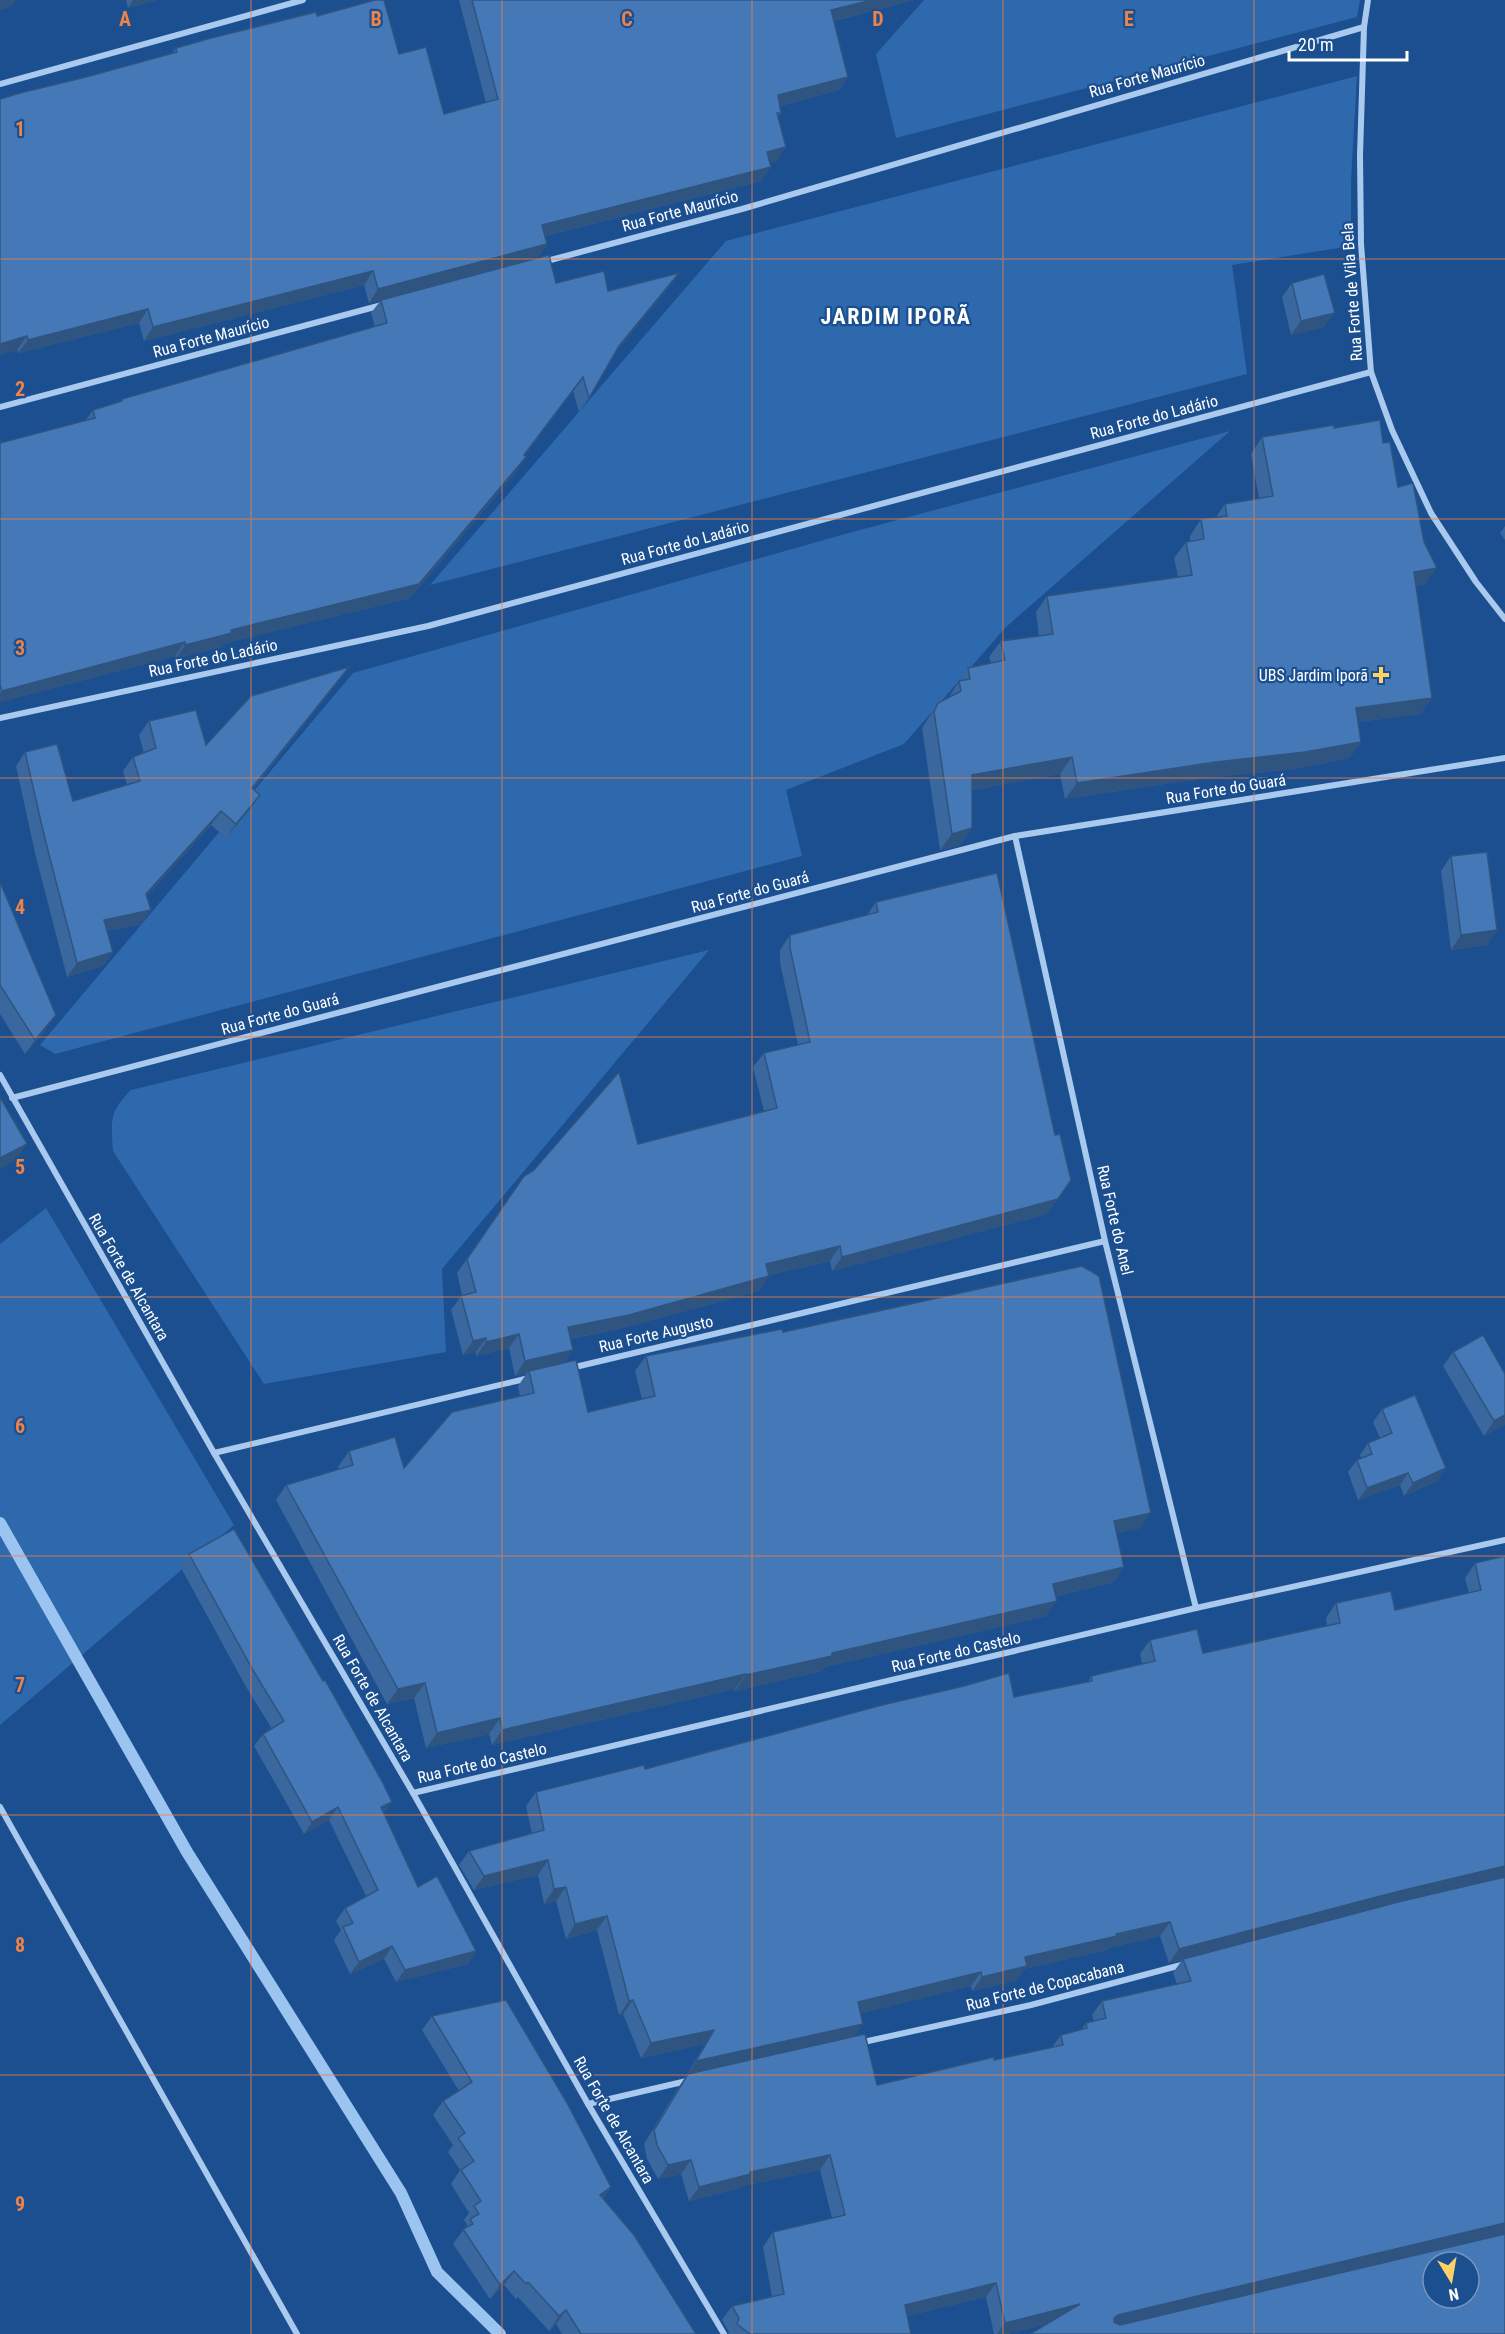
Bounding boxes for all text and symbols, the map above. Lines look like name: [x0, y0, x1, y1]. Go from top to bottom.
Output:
text: A: [119, 7, 131, 31]
text: B: [370, 7, 382, 31]
text: C: [621, 7, 633, 31]
text: D: [872, 7, 884, 31]
text: E: [1124, 7, 1134, 31]
scale bar: [1289, 24, 1408, 62]
text: 20 m: [1298, 34, 1333, 55]
street label: Rua Forte Maurício: [1087, 50, 1207, 102]
text: 1: [15, 117, 25, 141]
street label: Rua Forte Maurício: [620, 186, 740, 236]
street label: Rua Forte de Vila Bela: [1338, 222, 1366, 362]
district label: JARDIM IPORÃ: [820, 304, 972, 329]
street label: Rua Forte Maurício: [151, 312, 271, 362]
text: 2: [15, 377, 25, 401]
street label: Rua Forte do Ladário: [1088, 391, 1220, 443]
street label: Rua Forte do Ladário: [619, 517, 751, 569]
street label: Rua Forte do Ladário: [147, 635, 279, 681]
text: 3: [15, 636, 25, 660]
place label: UBS Jardim Iporã: [1259, 666, 1368, 685]
marker: UBS Jardim Iporã: [1372, 666, 1390, 684]
street label: Rua Forte do Guará: [1165, 770, 1287, 808]
street label: Rua Forte do Guará: [689, 867, 811, 917]
text: 4: [15, 895, 25, 919]
street label: Rua Forte do Guará: [219, 989, 341, 1039]
text: 5: [15, 1155, 25, 1179]
street label: Rua Forte do Anel: [1093, 1163, 1137, 1277]
street label: Rua Forte de Alcantara: [85, 1210, 173, 1344]
street label: Rua Forte Augusto: [597, 1312, 715, 1356]
text: 6: [15, 1414, 25, 1438]
street label: Rua Forte do Castelo: [890, 1628, 1022, 1676]
street label: Rua Forte de Alcantara: [329, 1631, 417, 1765]
text: 7: [15, 1673, 25, 1697]
street label: Rua Forte do Castelo: [416, 1739, 548, 1787]
text: 8: [15, 1933, 25, 1957]
street label: Rua Forte de Copacabana: [964, 1957, 1126, 2015]
street label: Rua Forte de Alcantara: [570, 2053, 658, 2187]
text: 9: [15, 2192, 25, 2216]
north arrow: [1421, 2250, 1481, 2310]
text: N: [1447, 2284, 1460, 2304]

